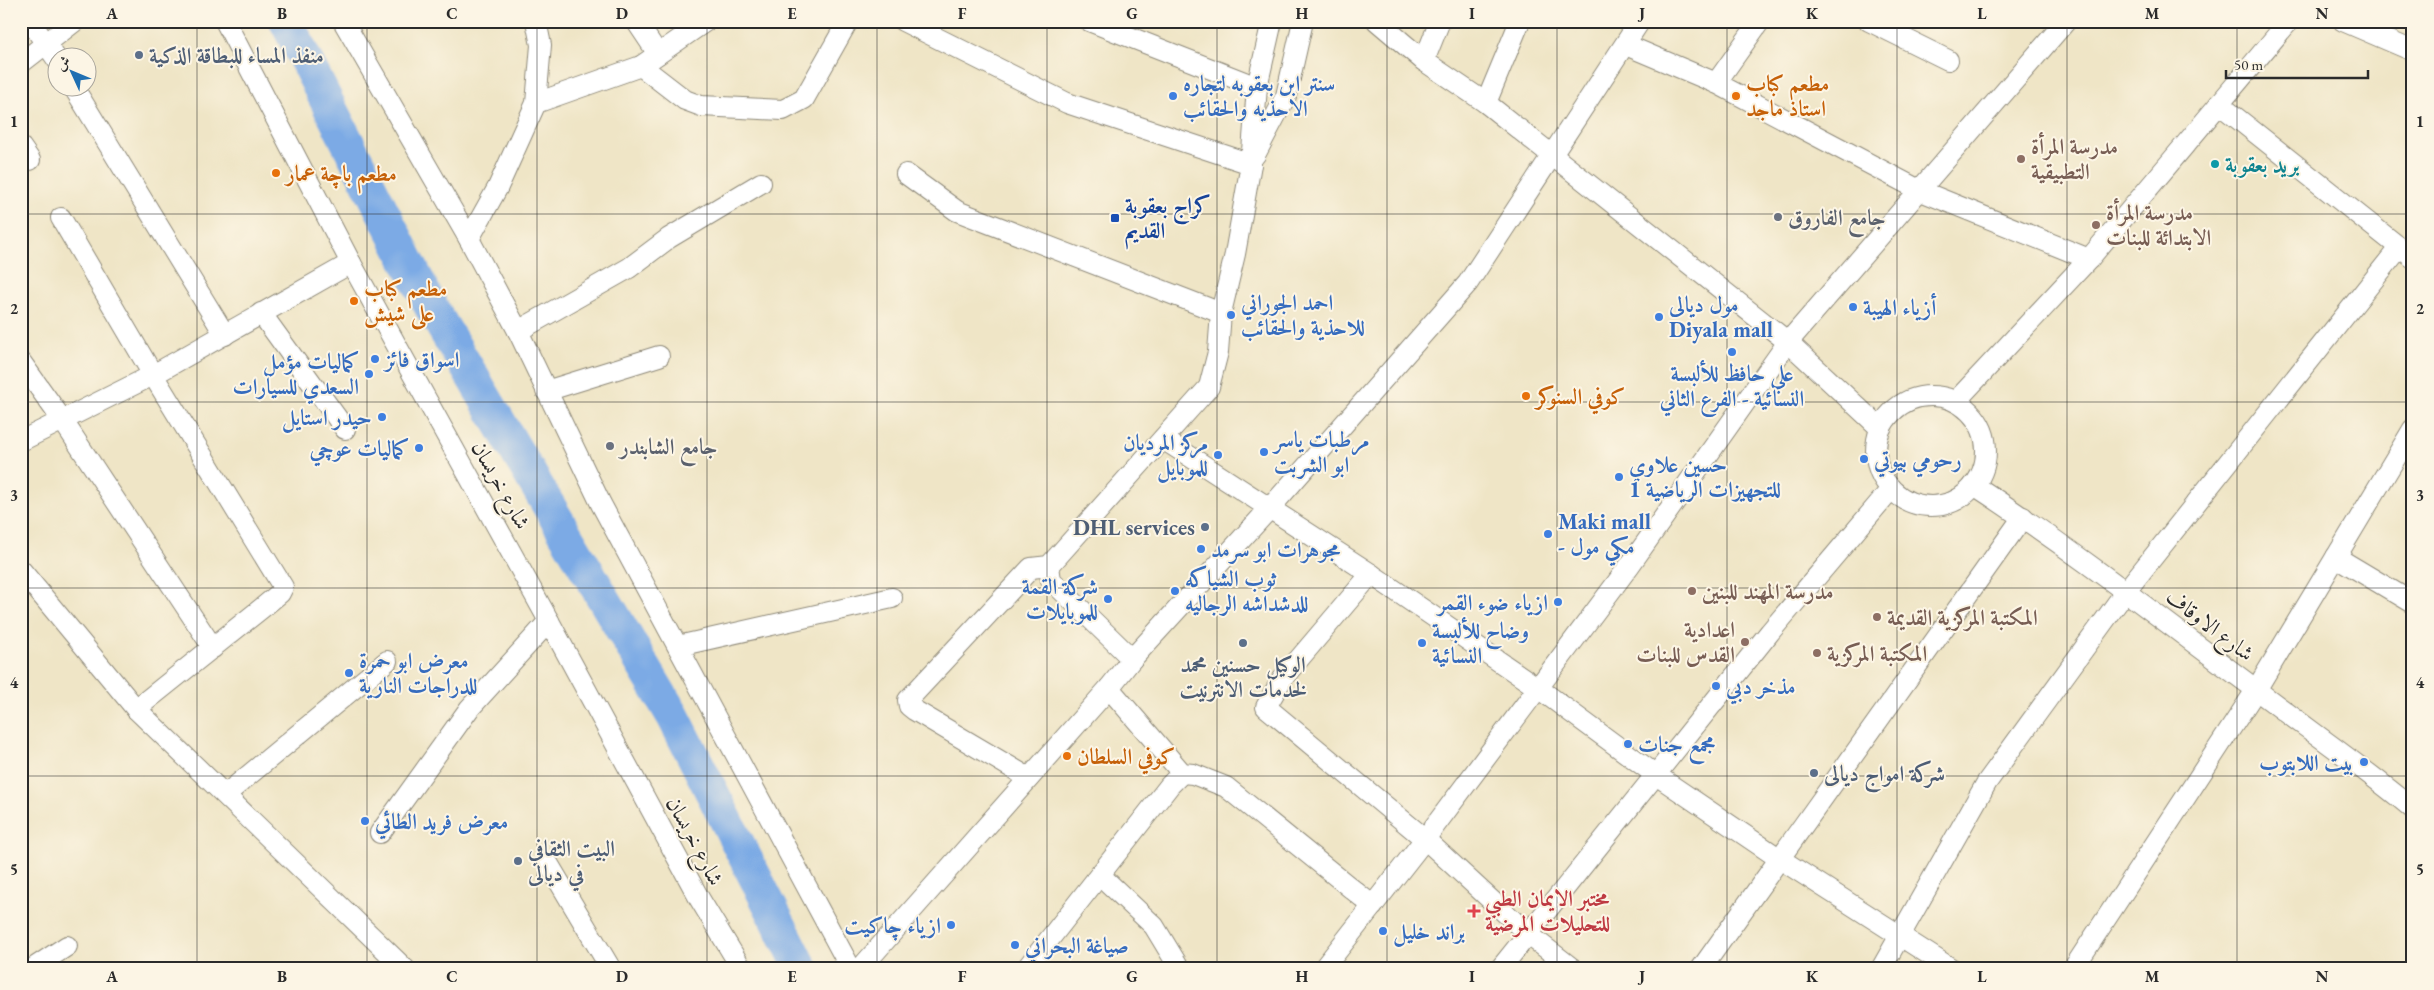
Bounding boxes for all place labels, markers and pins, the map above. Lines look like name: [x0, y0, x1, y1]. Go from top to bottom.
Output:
place label: منفذ المساء للبطاقة الذكية: [149, 41, 324, 70]
marker: منفذ المساء للبطاقة الذكية: [133, 49, 145, 61]
place label: سنتر ابن بعقوبه لتجاره الاحذيه والحقائب: [1183, 69, 1335, 123]
place label: مطعم كباب استاذ ماجد: [1746, 69, 1829, 123]
marker: سنتر ابن بعقوبه لتجاره الاحذيه والحقائب: [1167, 90, 1179, 102]
marker: مطعم كباب استاذ ماجد: [1730, 90, 1742, 102]
place label: مدرسة المرأة التطبيقية: [2031, 131, 2118, 186]
place label: بريد بعقوبة: [2225, 150, 2299, 179]
marker: مدرسة المرأة التطبيقية: [2015, 153, 2027, 165]
marker: بريد بعقوبة: [2209, 158, 2221, 170]
place label: مطعم باچة عمار: [283, 159, 397, 194]
marker: مطعم باچة عمار: [270, 167, 282, 179]
place label: كراج بعقوبة القديم: [1125, 191, 1211, 250]
place label: مدرسة المرأة الابتدائة للبنات: [2106, 197, 2211, 252]
place label: جامع الفاروق: [1788, 203, 1886, 238]
marker: جامع الفاروق: [1772, 211, 1784, 223]
marker: كراج بعقوبة القديم: [1109, 212, 1121, 224]
marker: مدرسة المرأة الابتدائة للبنات: [2090, 219, 2102, 231]
place label: مطعم كباب على شيش: [364, 274, 447, 331]
place label: احمد الجوراني للاحذية والحقائب: [1240, 288, 1365, 342]
place label: مول ديالى Diyala mall: [1668, 290, 1773, 344]
place label: أزياء الهيبة: [1863, 292, 1937, 322]
marker: مطعم كباب على شيش: [348, 295, 360, 307]
marker: أزياء الهيبة: [1847, 301, 1859, 313]
marker: احمد الجوراني للاحذية والحقائب: [1225, 309, 1237, 321]
marker: مول ديالى Diyala mall: [1653, 311, 1665, 323]
place label: اسواق فائز: [383, 345, 460, 374]
marker: علي حافظ للألبسة النسائية - الفرع الثاني: [1726, 346, 1738, 358]
place label: كماليات مؤمل السعدي للسيارات: [232, 347, 359, 405]
marker: اسواق فائز: [369, 353, 381, 365]
place label: علي حافظ للألبسة النسائية - الفرع الثاني: [1659, 359, 1804, 417]
marker: كماليات مؤمل السعدي للسيارات: [363, 368, 375, 380]
place label: كوفي السنوكر: [1533, 382, 1625, 415]
marker: كوفي السنوكر: [1520, 390, 1532, 402]
place label: حيدر استايل: [282, 403, 372, 433]
marker: حيدر استايل: [376, 411, 388, 423]
place label: مرطبات ياسر ابو الشربت: [1271, 425, 1369, 479]
place label: مركز المرديان للموبايل: [1123, 428, 1208, 483]
place label: جامع الشابندر: [617, 432, 717, 467]
place label: كماليات عوچي: [309, 434, 409, 467]
marker: جامع الشابندر: [604, 440, 616, 452]
marker: كماليات عوچي: [413, 442, 425, 454]
place label: رحومي بيوتي: [1873, 445, 1962, 478]
marker: مرطبات ياسر ابو الشربت: [1258, 446, 1270, 458]
marker: مركز المرديان للموبايل: [1212, 449, 1224, 461]
place label: حسين علاوي للتجهيزات الرياضية 1: [1629, 450, 1781, 504]
marker: رحومي بيوتي: [1858, 453, 1870, 465]
marker: حسين علاوي للتجهيزات الرياضية 1: [1613, 471, 1625, 483]
place label: Maki mall - مكي مول: [1558, 507, 1651, 567]
place label: DHL services: [1073, 513, 1195, 542]
marker: DHL services: [1199, 521, 1211, 533]
marker: Maki mall - مكي مول: [1542, 528, 1554, 540]
place label: مجوهرات ابو سرمد: [1211, 535, 1341, 564]
marker: مجوهرات ابو سرمد: [1195, 543, 1207, 555]
place label: ثوب الشياكه للدشداشه الرجاليه: [1185, 564, 1308, 618]
place label: شركة القمة للموبايلات: [1022, 572, 1098, 626]
place label: مدرسة المهند للبنين: [1702, 577, 1834, 606]
marker: ثوب الشياكه للدشداشه الرجاليه: [1169, 585, 1181, 597]
marker: مدرسة المهند للبنين: [1686, 585, 1698, 597]
place label: ازياء ضوء القمر: [1436, 588, 1548, 617]
marker: شركة القمة للموبايلات: [1102, 593, 1114, 605]
marker: ازياء ضوء القمر: [1552, 596, 1564, 608]
place label: المكتبة المركزية القديمة: [1887, 603, 2038, 632]
marker: المكتبة المركزية القديمة: [1871, 611, 1883, 623]
place label: اعدادية القدس للبنات: [1636, 615, 1735, 669]
place label: وضاح للألبسة النسائية: [1432, 616, 1529, 670]
marker: اعدادية القدس للبنات: [1739, 636, 1751, 648]
marker: الوكيل حسنين محمد لخدمات الانترنيت: [1237, 637, 1249, 649]
marker: وضاح للألبسة النسائية: [1416, 637, 1428, 649]
place label: المكتبة المركزية: [1827, 639, 1927, 668]
place label: معرض ابو حمرة للدراجات النارية: [359, 646, 477, 700]
marker: المكتبة المركزية: [1811, 647, 1823, 659]
place label: الوكيل حسنين محمد لخدمات الانترنيت: [1179, 650, 1307, 704]
marker: معرض ابو حمرة للدراجات النارية: [343, 667, 355, 679]
place label: مذخر دبي: [1725, 672, 1796, 705]
marker: مذخر دبي: [1710, 680, 1722, 692]
place label: مجمع جنات: [1638, 730, 1715, 765]
marker: مجمع جنات: [1622, 738, 1634, 750]
place label: كوفي السلطان: [1077, 742, 1175, 775]
place label: بيت اللابتوب: [2259, 748, 2354, 777]
marker: كوفي السلطان: [1061, 750, 1073, 762]
marker: بيت اللابتوب: [2358, 756, 2370, 768]
place label: شركة امواج ديالى: [1823, 759, 1945, 793]
marker: شركة امواج ديالى: [1808, 767, 1820, 779]
place label: معرض فريد الطائي: [374, 807, 508, 840]
marker: معرض فريد الطائي: [359, 815, 371, 827]
place label: البيت الثقافي في ديالى: [527, 834, 615, 892]
marker: البيت الثقافي في ديالى: [512, 855, 524, 867]
place label: مختبر الايمان الطبي للتحليلات المرضية: [1485, 884, 1610, 938]
marker: مختبر الايمان الطبي للتحليلات المرضية: [1467, 904, 1481, 918]
place label: ازياء چاكيت: [844, 911, 941, 941]
place label: براند خليل: [1393, 917, 1465, 947]
marker: ازياء چاكيت: [945, 919, 957, 931]
marker: براند خليل: [1377, 925, 1389, 937]
place label: صياغة البحراني: [1024, 931, 1129, 964]
marker: صياغة البحراني: [1009, 939, 1021, 951]

